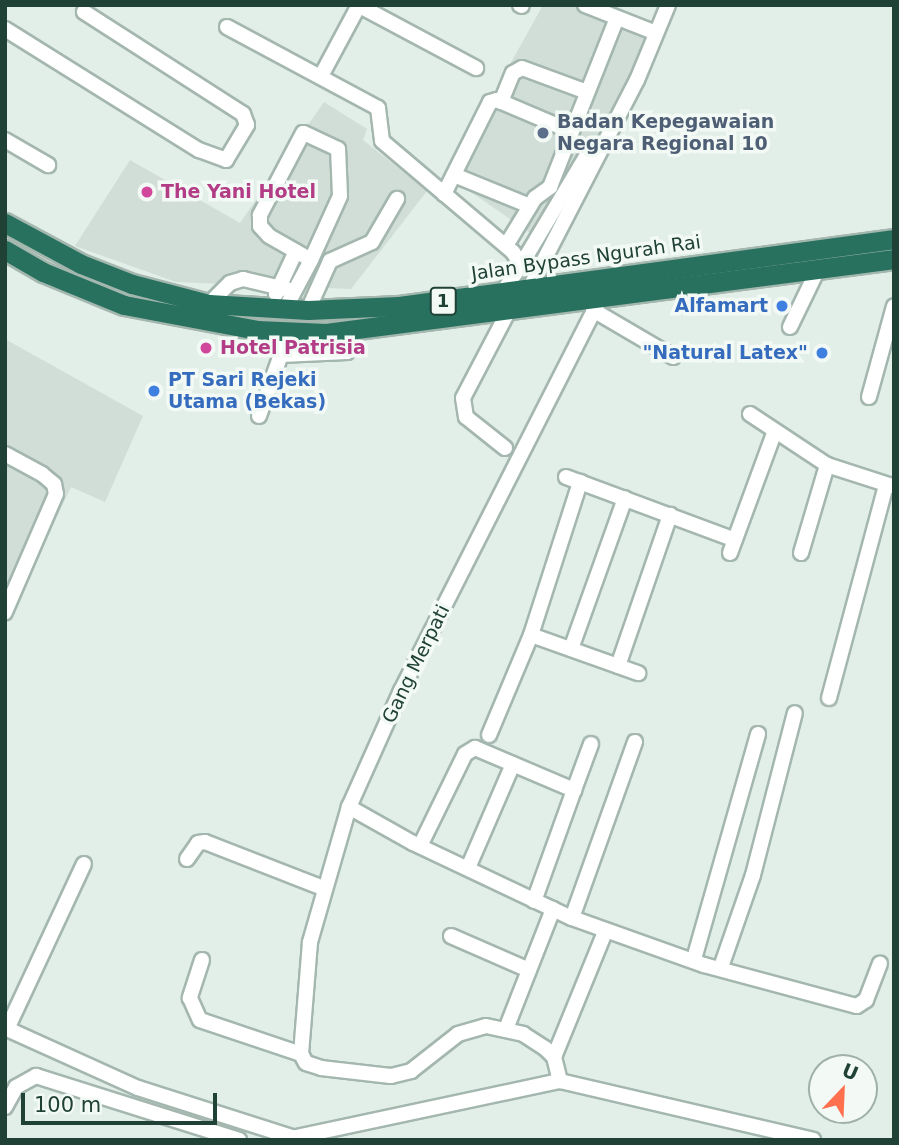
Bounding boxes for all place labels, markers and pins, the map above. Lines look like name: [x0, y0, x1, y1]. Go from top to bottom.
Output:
place label: Badan Kepegawaian Negara Regional 10: [557, 111, 774, 155]
marker: Badan Kepegawaian Negara Regional 10: [535, 125, 551, 141]
place label: The Yani Hotel: [161, 181, 316, 203]
marker: The Yani Hotel: [139, 184, 155, 200]
place label: Alfamart: [675, 295, 768, 317]
marker: Alfamart: [774, 298, 790, 314]
place label: Hotel Patrisia: [220, 337, 366, 359]
marker: Hotel Patrisia: [198, 340, 214, 356]
place label: "Natural Latex": [642, 342, 808, 364]
marker: "Natural Latex": [814, 345, 830, 361]
place label: PT Sari Rejeki Utama (Bekas): [168, 369, 326, 413]
marker: PT Sari Rejeki Utama (Bekas): [146, 383, 162, 399]

